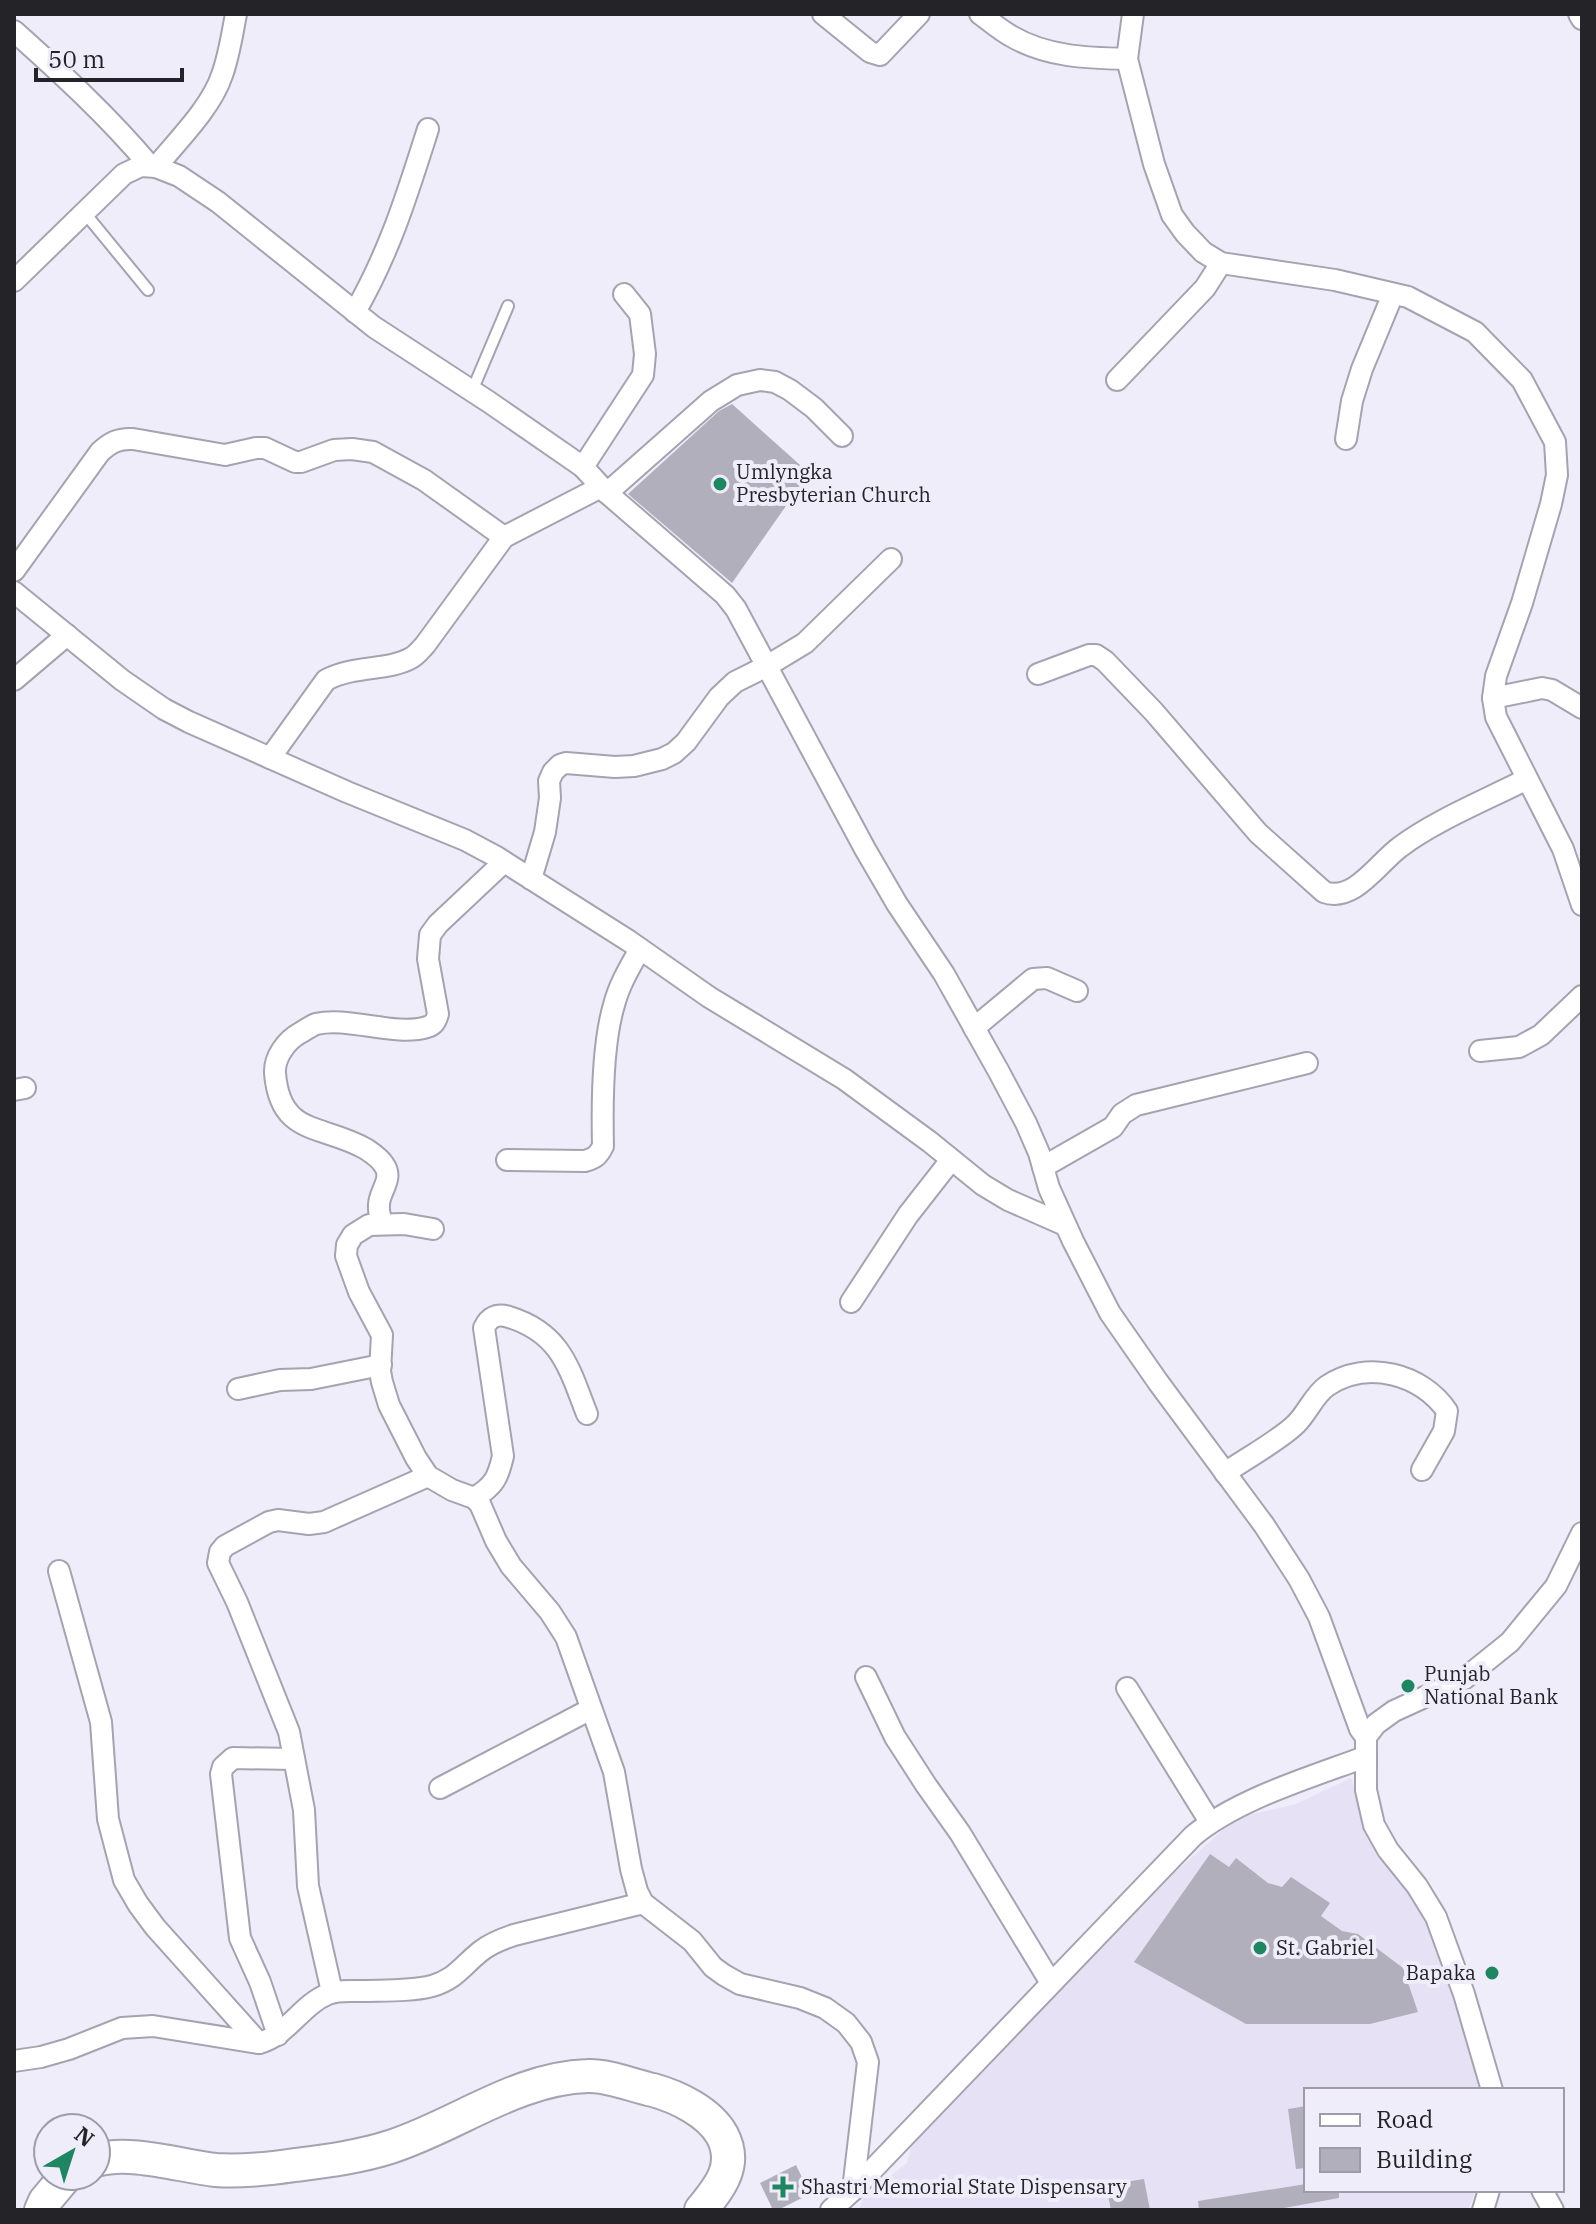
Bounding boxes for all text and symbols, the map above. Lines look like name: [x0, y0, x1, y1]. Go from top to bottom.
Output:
scale bar: [36, 32, 182, 82]
text: 50 m: [48, 43, 105, 75]
place label: Umlyngka Presbyterian Church: [736, 458, 931, 508]
marker: Umlyngka Presbyterian Church: [711, 475, 729, 493]
place label: Punjab National Bank: [1424, 1660, 1558, 1710]
marker: Punjab National Bank: [1399, 1677, 1417, 1695]
place label: St. Gabriel: [1276, 1934, 1374, 1961]
marker: St. Gabriel: [1251, 1939, 1269, 1957]
place label: Bapaka: [1406, 1959, 1476, 1986]
marker: Bapaka: [1483, 1964, 1501, 1982]
legend: [1304, 2088, 1564, 2192]
text: Road: [1376, 2103, 1433, 2135]
north arrow: [32, 2112, 112, 2192]
text: N: [69, 2119, 101, 2153]
text: Building: [1376, 2143, 1472, 2175]
place label: Shastri Memorial State Dispensary: [801, 2173, 1127, 2200]
marker: Shastri Memorial State Dispensary: [772, 2176, 794, 2198]

